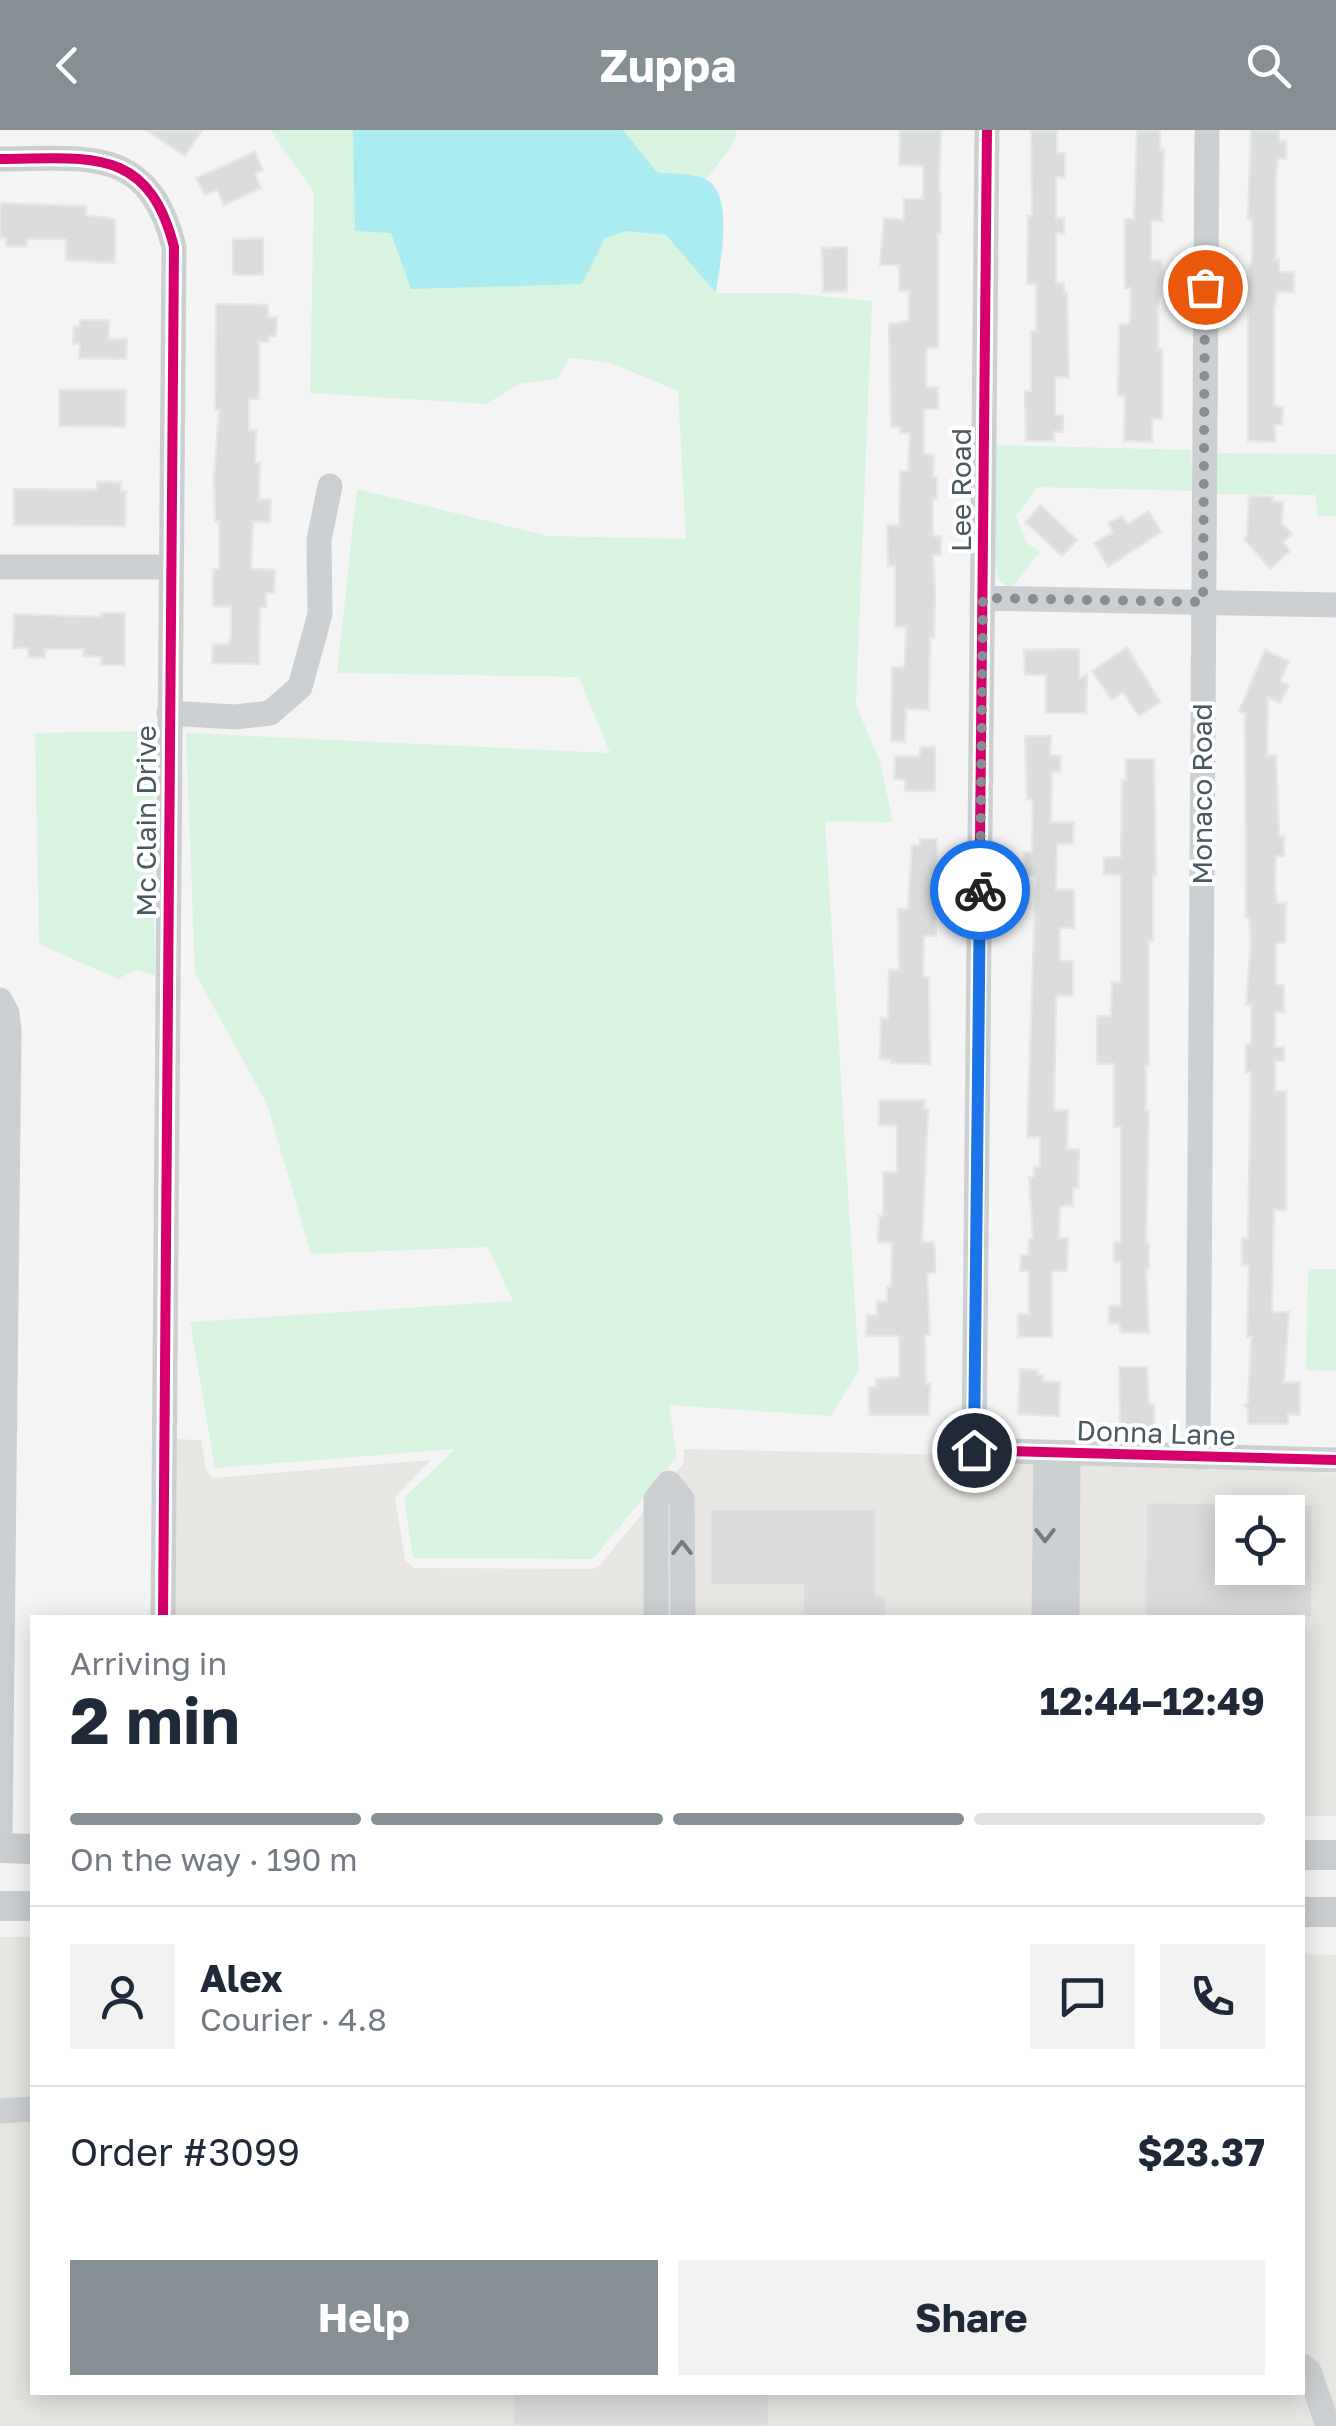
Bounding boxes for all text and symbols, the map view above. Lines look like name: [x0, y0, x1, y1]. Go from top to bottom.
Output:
icon: back: [40, 38, 95, 93]
text: Zuppa: [600, 38, 736, 92]
icon: search: [1241, 38, 1296, 93]
pin: [1163, 245, 1248, 330]
icon: bag: [1178, 260, 1233, 315]
street label: Lee Road: [944, 428, 977, 552]
street label: Monaco Road: [1185, 703, 1218, 885]
street label: Mc Clain Drive: [129, 725, 162, 917]
courier: [930, 840, 1030, 940]
icon: bike: [953, 863, 1008, 918]
pin: [932, 1408, 1017, 1493]
street label: Donna Lane: [1076, 1413, 1236, 1452]
icon: home: [947, 1423, 1002, 1478]
map controls: [1215, 1495, 1305, 1585]
button: locate: [1215, 1495, 1305, 1585]
one-way arrow: [1034, 1528, 1056, 1544]
one-way arrow: [672, 1539, 693, 1555]
text: Arriving in: [70, 1644, 227, 1682]
text: 12:44–12:49: [1040, 1678, 1265, 1723]
text: 2 min: [70, 1680, 240, 1758]
text: On the way · 190 m: [70, 1840, 358, 1878]
button: person: [70, 1944, 175, 2049]
button: chat: [1030, 1944, 1135, 2049]
button: phone: [1160, 1944, 1265, 2049]
text: Alex: [200, 1955, 283, 2000]
text: Courier · 4.8: [200, 2000, 387, 2038]
text: Order #3099: [70, 2129, 300, 2174]
text: $23.37: [1137, 2129, 1265, 2174]
button: Help: [70, 2260, 658, 2375]
button: Share: [678, 2260, 1265, 2375]

